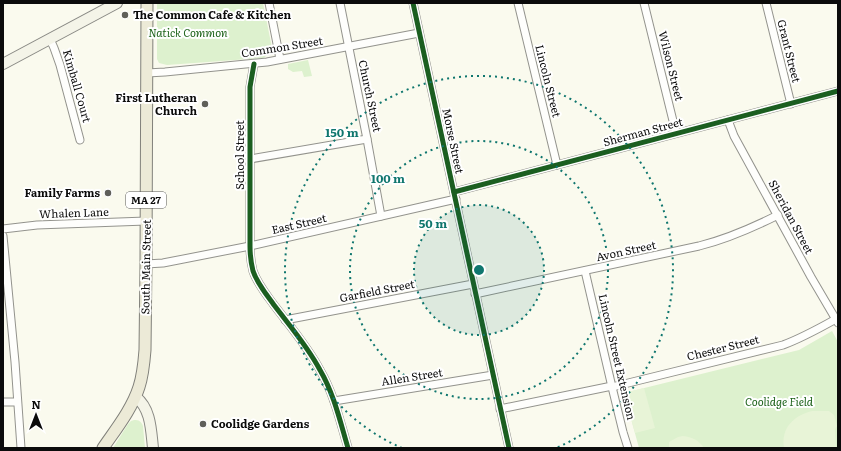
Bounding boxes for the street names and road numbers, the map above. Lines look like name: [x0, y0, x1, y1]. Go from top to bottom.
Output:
street label: Grant Street: [774, 18, 806, 84]
street label: Wilson Street: [656, 29, 689, 103]
street label: Common Street: [240, 32, 324, 60]
street label: Lincoln Street: [532, 43, 566, 119]
street label: Kimball Court: [60, 47, 96, 125]
street label: Church Street: [356, 58, 387, 134]
street label: Morse Street: [439, 106, 469, 176]
street label: Sherman Street: [601, 113, 685, 149]
street label: School Street: [231, 120, 247, 190]
street label: Sheridan Street: [766, 177, 818, 257]
road number: MA 27: [126, 192, 166, 208]
street label: Whalen Lane: [39, 203, 109, 221]
street label: East Street: [270, 209, 328, 237]
street label: South Main Street: [136, 219, 154, 315]
street label: Avon Street: [594, 236, 658, 264]
street label: Garfield Street: [338, 275, 416, 305]
street label: Lincoln Street Extension: [596, 292, 640, 421]
street label: Chester Street: [685, 330, 761, 364]
street label: Allen Street: [380, 363, 444, 389]

